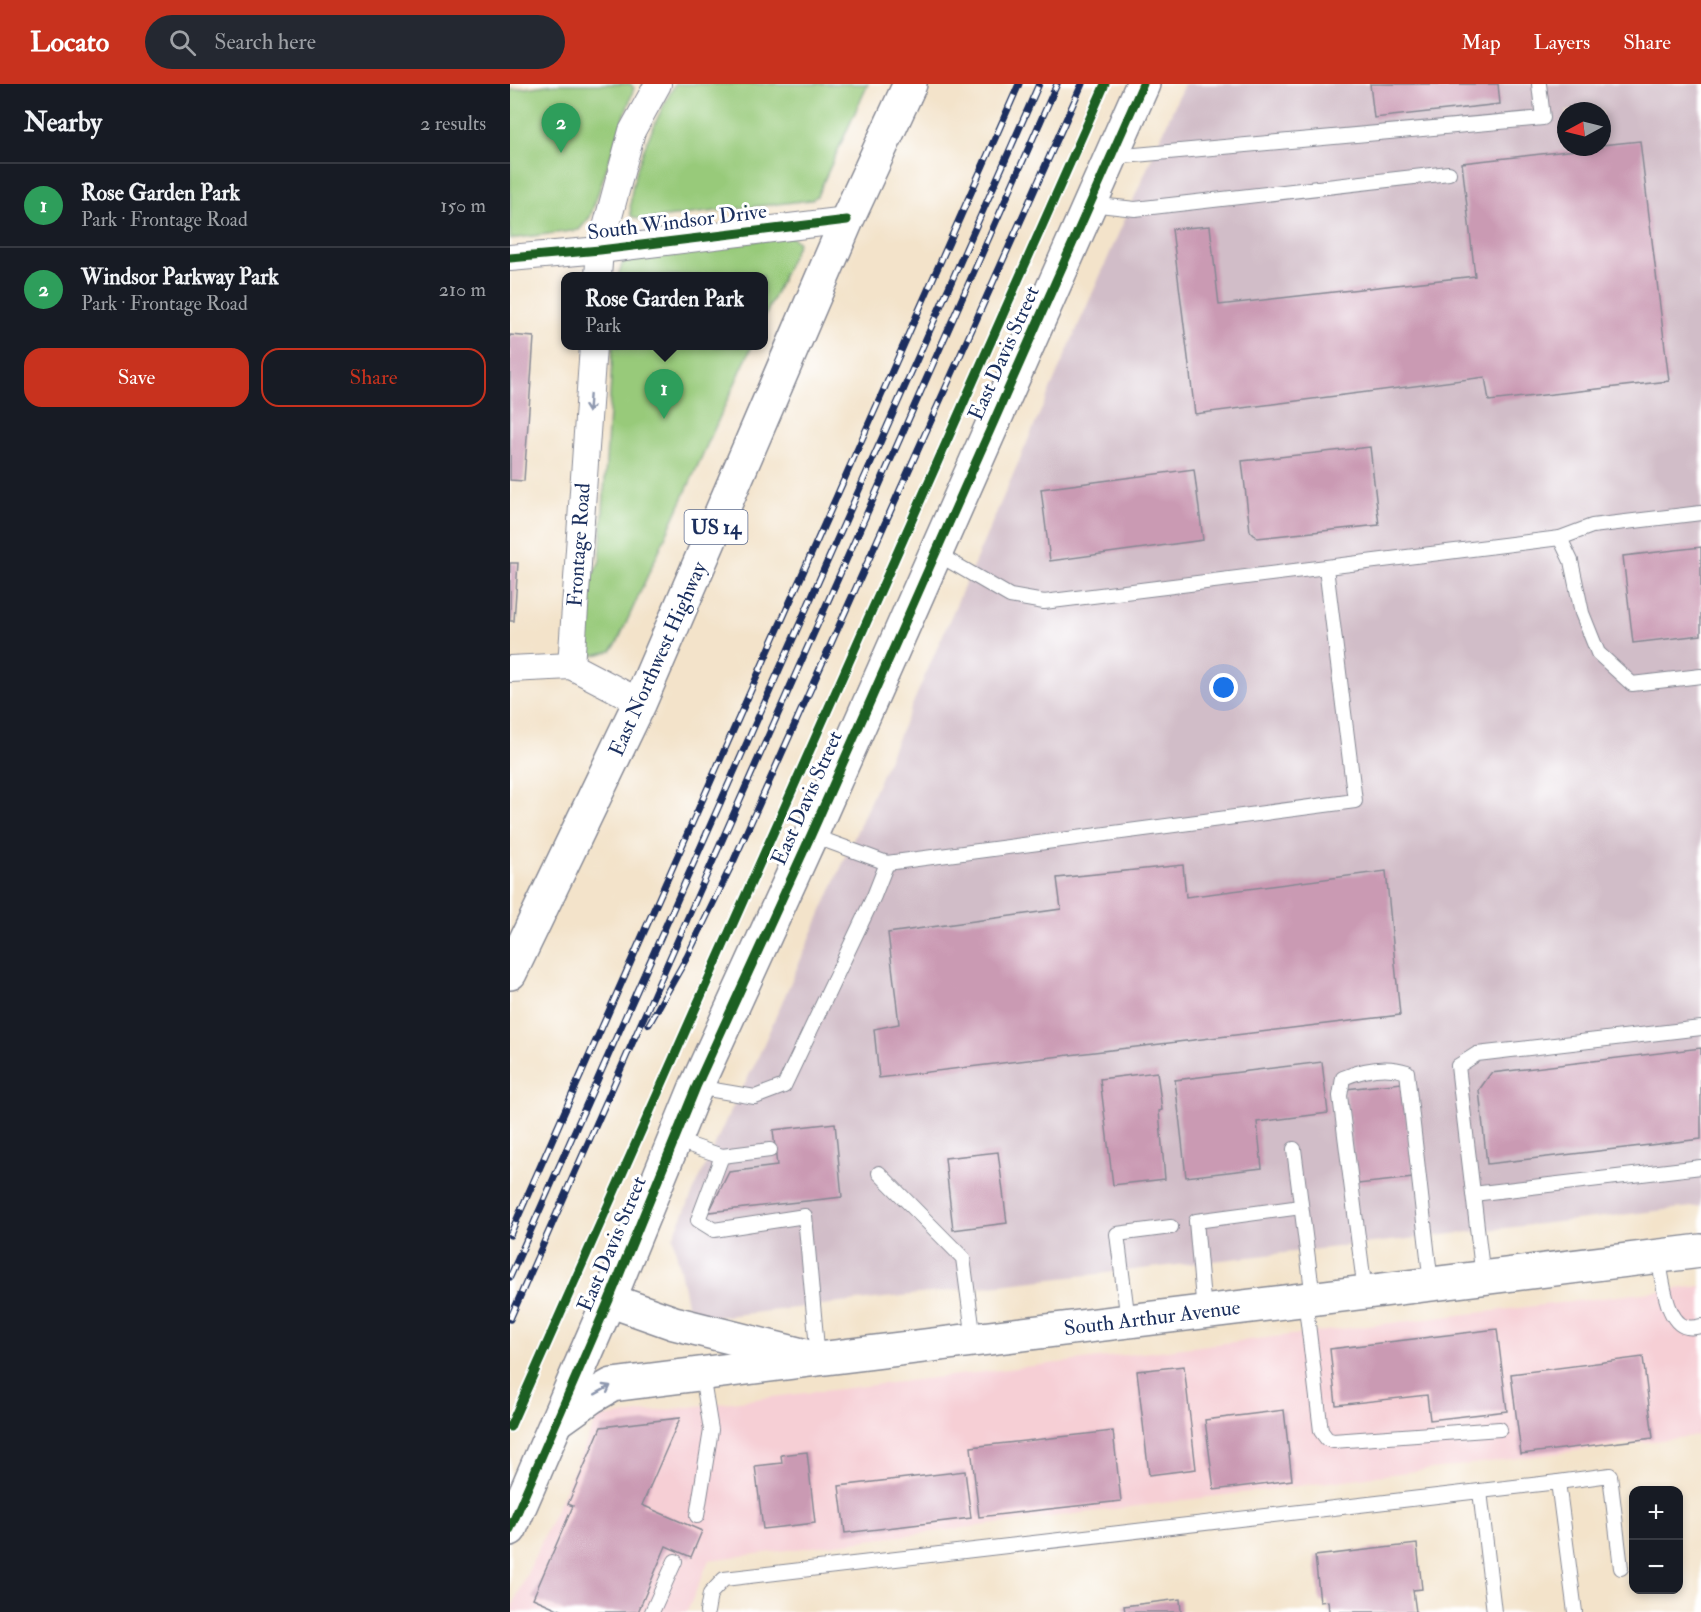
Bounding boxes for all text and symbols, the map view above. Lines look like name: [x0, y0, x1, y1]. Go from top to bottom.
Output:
search box: [145, 15, 565, 69]
text: Locato: [30, 25, 109, 60]
icon: search: [166, 26, 199, 59]
text: Search here: [214, 28, 316, 56]
text: Map: [1461, 29, 1501, 56]
text: Layers: [1534, 29, 1590, 56]
text: Share: [1623, 29, 1671, 56]
north arrow: [1557, 102, 1611, 156]
pin: 2: [542, 104, 580, 153]
text: Nearby: [24, 107, 102, 139]
text: 2 results: [420, 111, 486, 136]
text: Rose Garden Park: [81, 179, 240, 207]
text: 1: [40, 193, 47, 218]
text: 150 m: [440, 193, 486, 218]
street label: South Windsor Drive: [586, 198, 768, 246]
text: Park · Frontage Road: [81, 207, 248, 232]
text: Windsor Parkway Park: [81, 263, 279, 291]
popup: [561, 272, 768, 350]
text: 2: [38, 277, 49, 302]
text: 210 m: [439, 277, 486, 302]
street label: East Davis Street: [962, 281, 1046, 424]
text: Rose Garden Park: [585, 285, 744, 313]
text: Park · Frontage Road: [81, 291, 248, 316]
text: Park: [585, 313, 621, 338]
button: Save: [24, 348, 249, 407]
button: Share: [261, 348, 486, 407]
pin: 1: [644, 370, 684, 419]
one-way arrow: [583, 393, 594, 413]
street label: Frontage Road: [561, 482, 597, 608]
road number: US 14: [684, 510, 748, 544]
street label: East Northwest Highway: [603, 557, 713, 761]
your location: [1209, 673, 1238, 702]
street label: East Davis Street: [765, 726, 849, 869]
street label: East Davis Street: [571, 1172, 653, 1316]
street label: South Arthur Avenue: [1062, 1294, 1242, 1342]
one-way arrow: [594, 1384, 611, 1396]
map controls: [1629, 1486, 1683, 1594]
button: +: [1629, 1486, 1683, 1540]
button: −: [1629, 1540, 1683, 1594]

